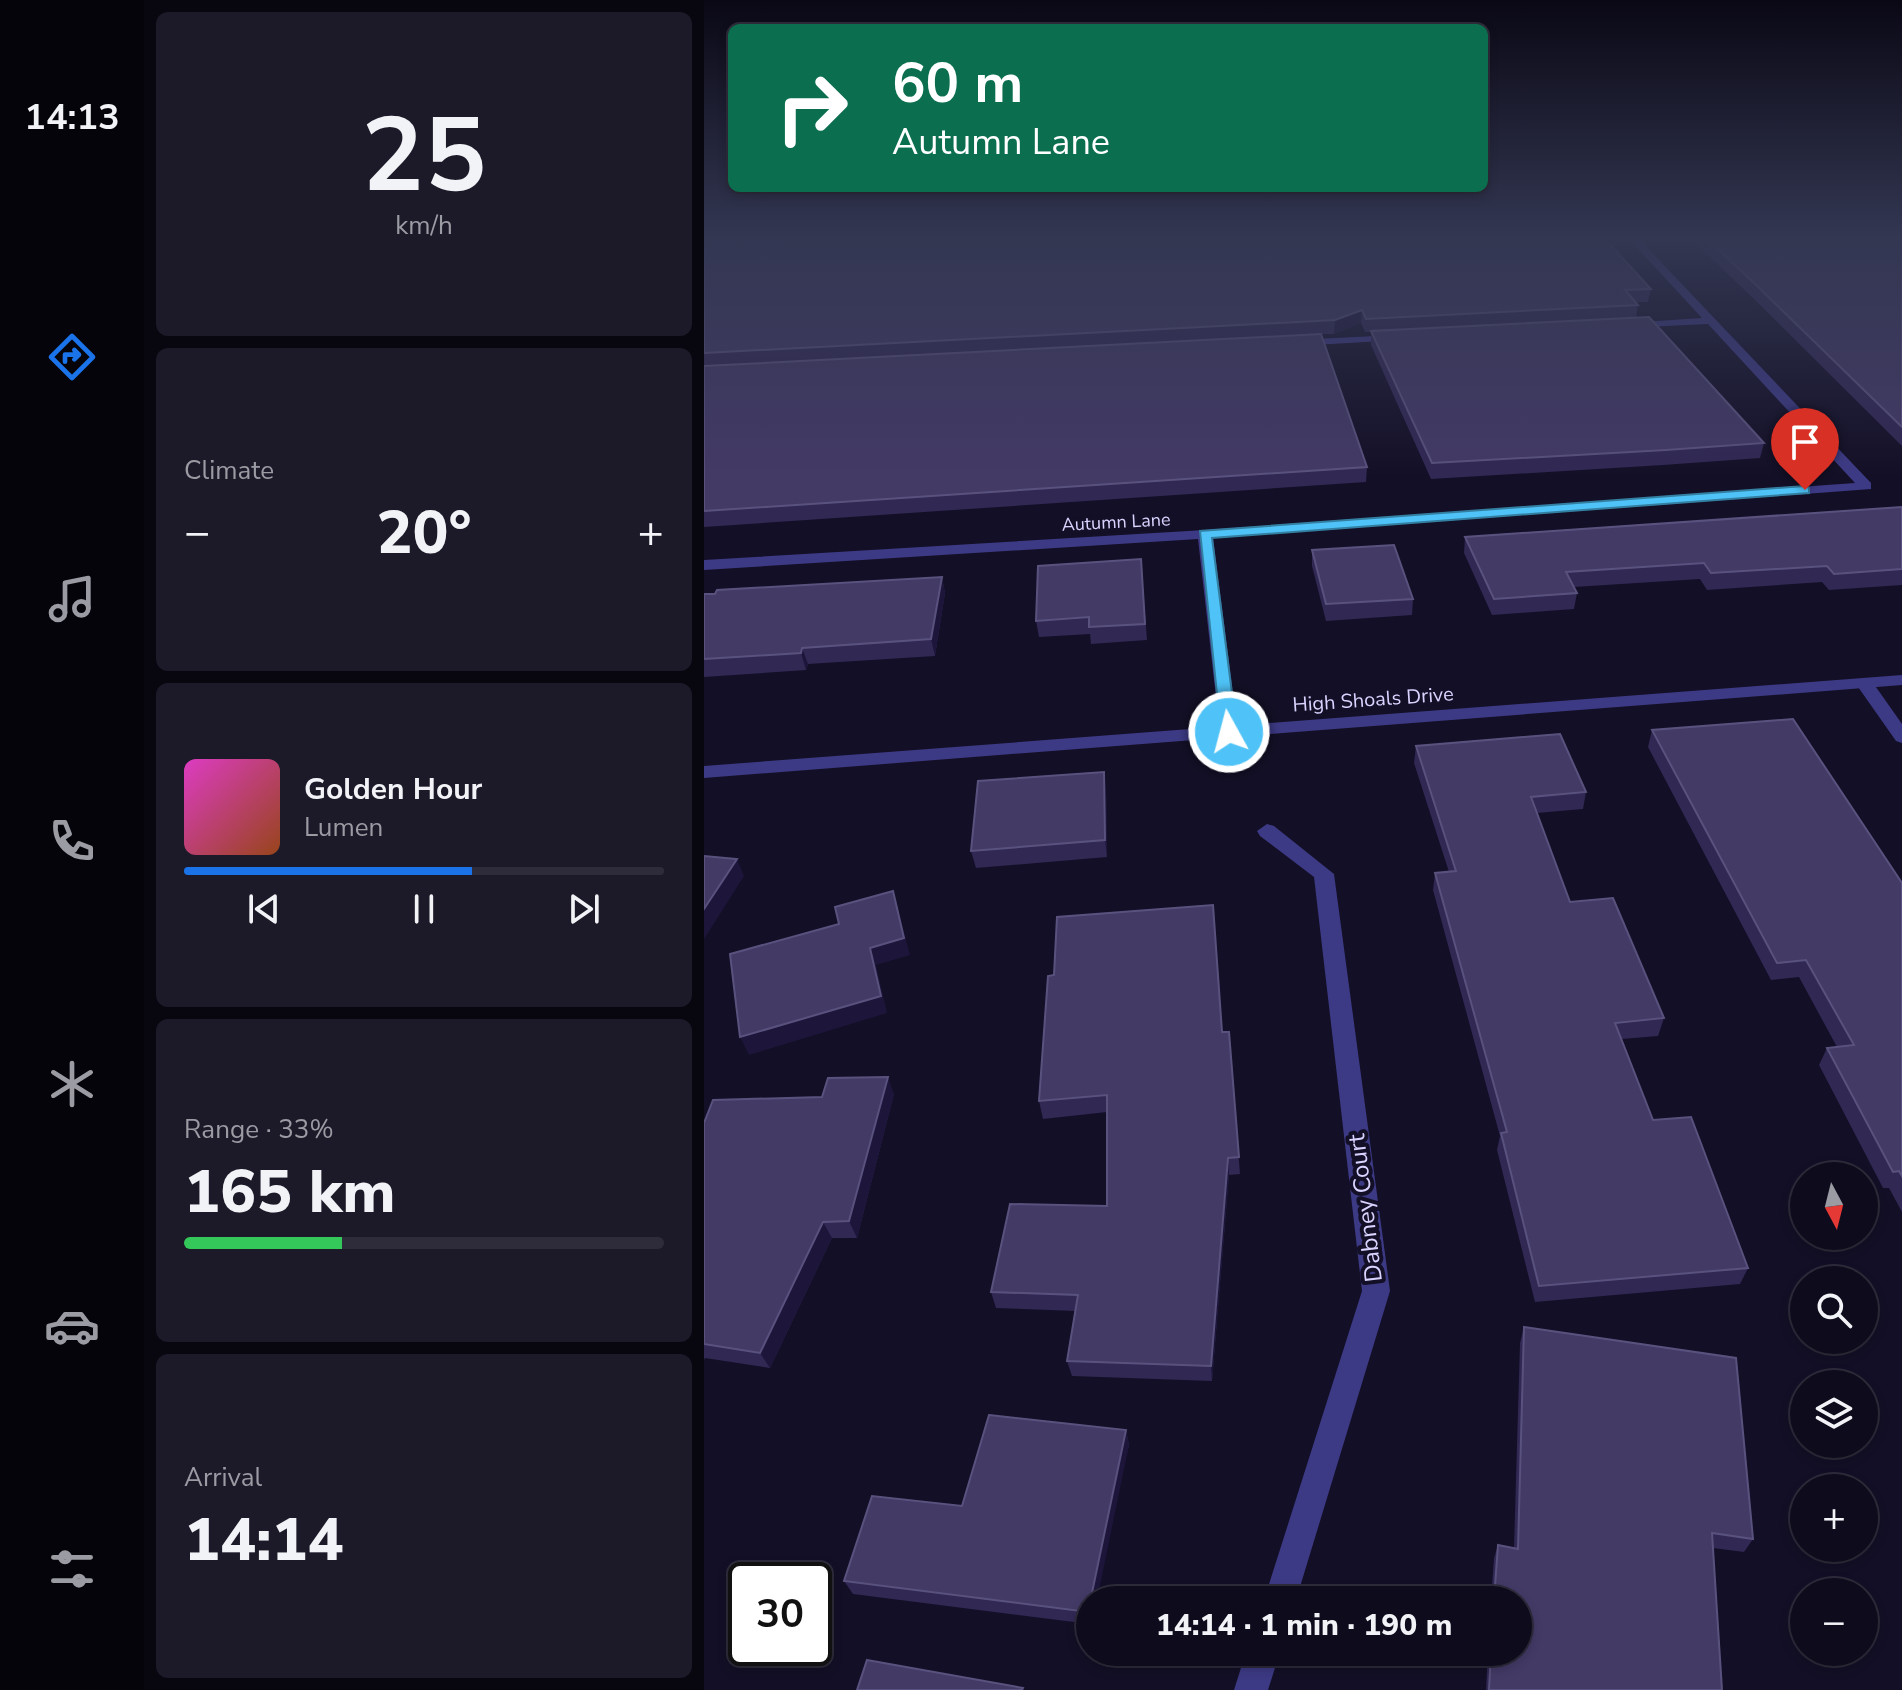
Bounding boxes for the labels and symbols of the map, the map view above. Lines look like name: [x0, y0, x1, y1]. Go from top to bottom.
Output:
pin: [1771, 408, 1839, 490]
street label: Autumn Lane: [1061, 507, 1171, 537]
street label: High Shoals Drive: [1292, 680, 1455, 719]
position arrow: [1187, 690, 1271, 774]
street label: Dabney Court: [1340, 1132, 1390, 1284]
north arrow: [1790, 1162, 1878, 1250]
speed limit sign: 30: [728, 1562, 832, 1666]

